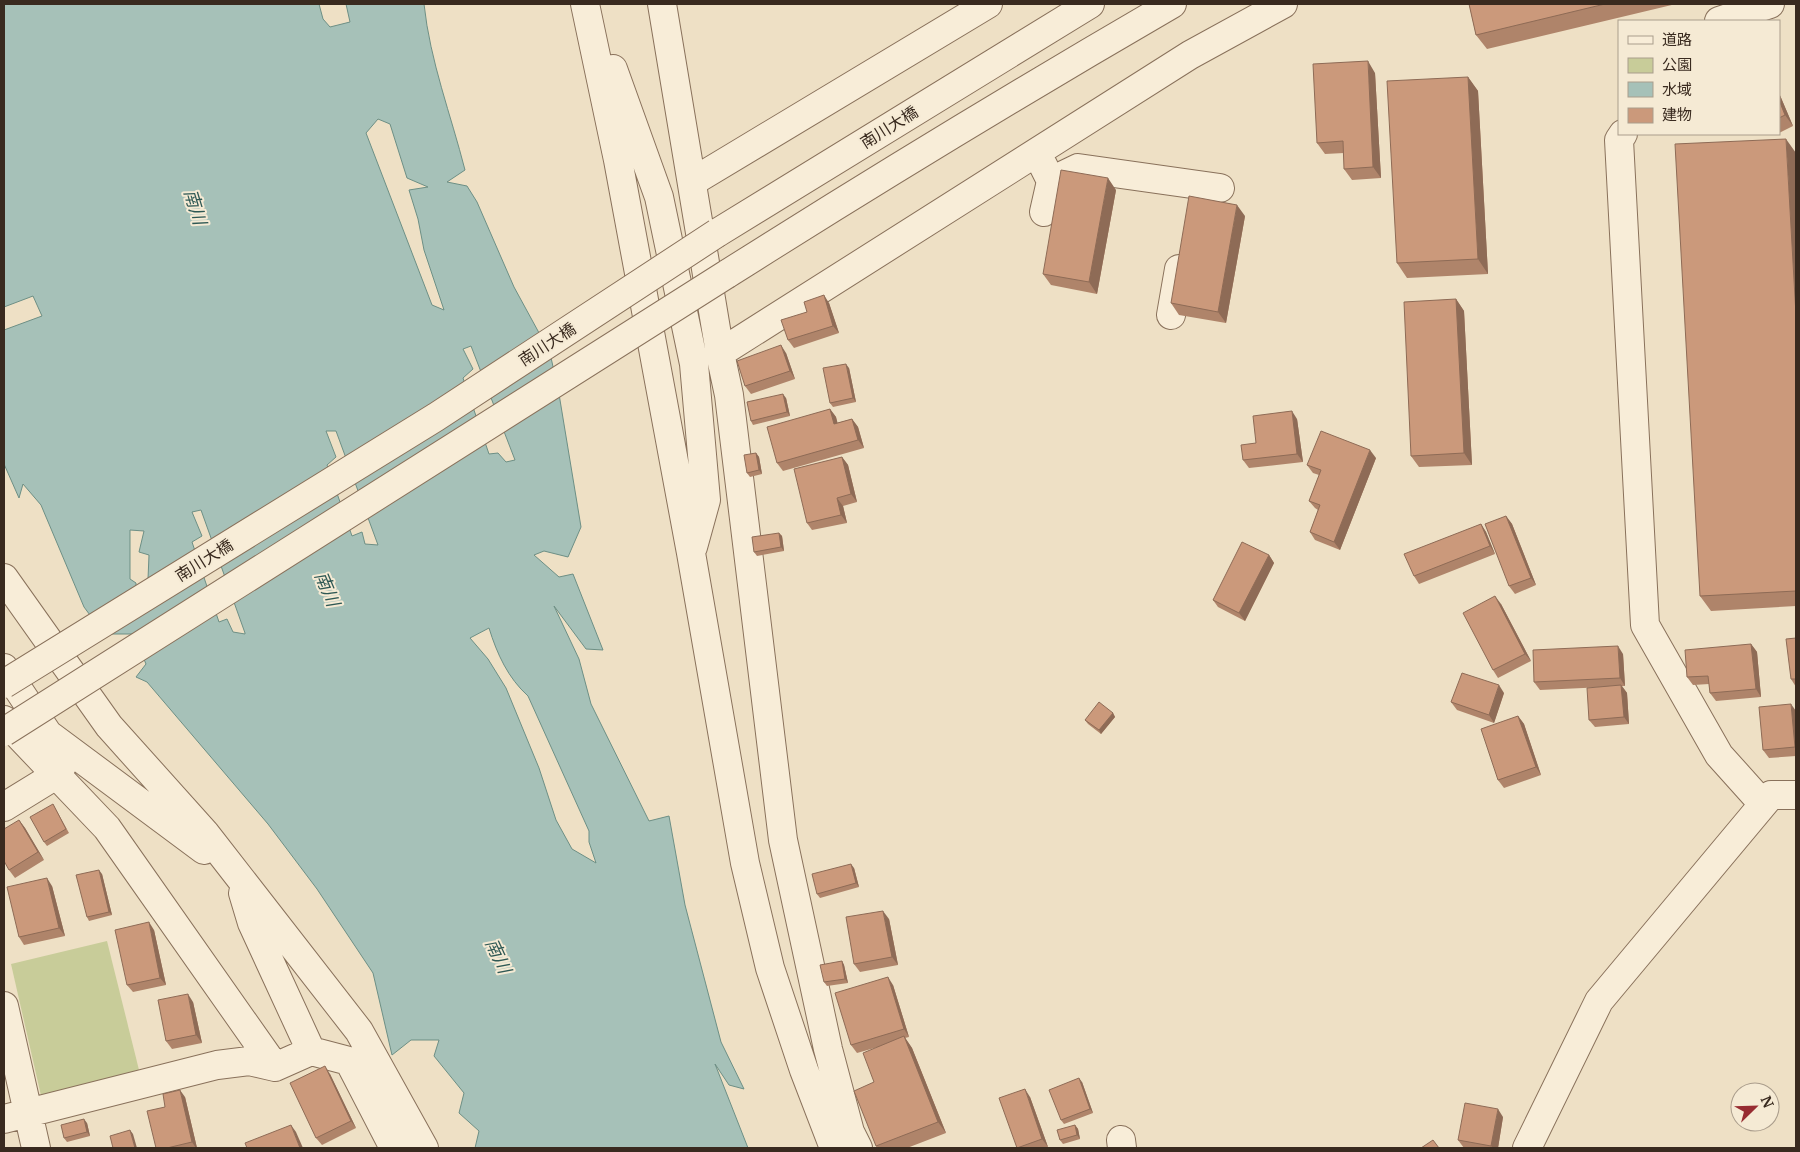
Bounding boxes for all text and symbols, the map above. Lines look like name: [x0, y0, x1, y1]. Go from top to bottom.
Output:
legend: [1618, 20, 1780, 135]
text: 道路: [1662, 30, 1692, 49]
text: 公園: [1662, 55, 1692, 74]
text: 水域: [1662, 80, 1692, 99]
street label: 南川大橋: [857, 102, 921, 152]
text: 建物: [1662, 105, 1692, 124]
water label: 南川: [179, 186, 212, 229]
street label: 南川大橋: [515, 318, 579, 370]
street label: 南川大橋: [172, 535, 236, 585]
water label: 南川: [310, 568, 346, 612]
water label: 南川: [480, 935, 517, 979]
north arrow: [1730, 1082, 1780, 1132]
text: N: [1757, 1093, 1777, 1111]

